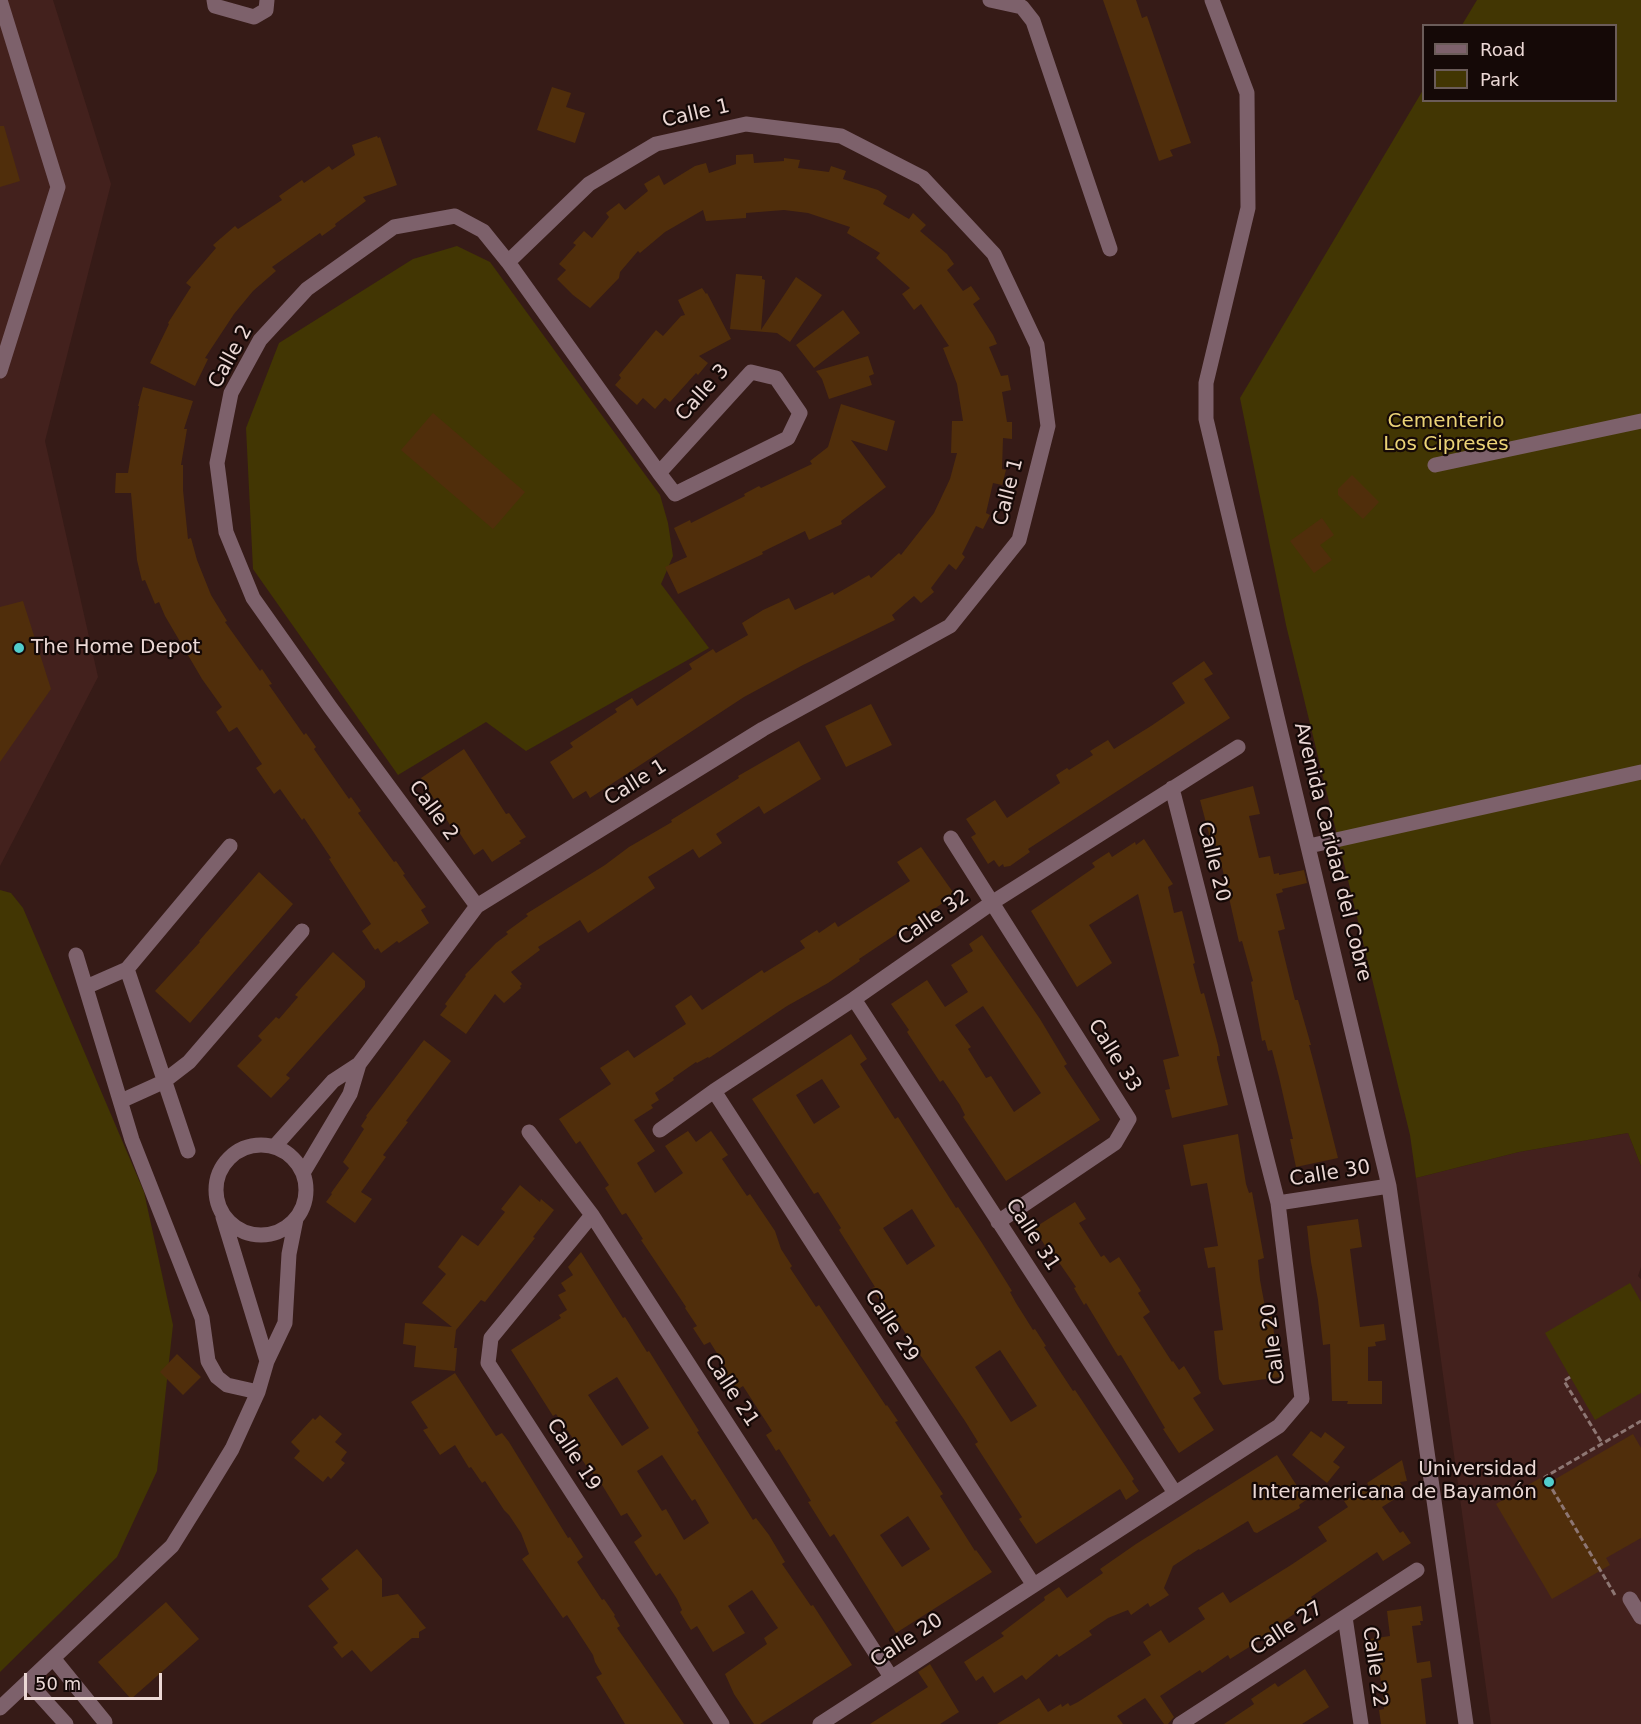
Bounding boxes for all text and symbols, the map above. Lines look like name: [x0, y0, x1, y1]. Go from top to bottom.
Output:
legend: [1422, 24, 1617, 102]
text: Road: [1480, 39, 1525, 60]
text: Park: [1480, 69, 1519, 90]
street label: Calle 1: [660, 95, 732, 133]
street label: Calle 2: [204, 321, 258, 393]
street label: Calle 3: [671, 359, 735, 427]
park label: Cementerio Los Cipreses: [1383, 410, 1509, 457]
street label: Calle 1: [989, 456, 1029, 528]
place label: The Home Depot: [31, 636, 200, 660]
marker: The Home Depot: [12, 641, 26, 655]
street label: Avenida Caridad del Cobre: [1288, 720, 1376, 984]
street label: Calle 1: [601, 755, 671, 811]
street label: Calle 2: [403, 776, 463, 846]
street label: Calle 20: [1192, 820, 1234, 904]
street label: Calle 32: [894, 885, 974, 951]
street label: Calle 33: [1082, 1015, 1146, 1097]
street label: Calle 30: [1288, 1156, 1372, 1192]
street label: Calle 31: [1000, 1194, 1064, 1276]
street label: Calle 29: [859, 1285, 923, 1367]
street label: Calle 20: [1257, 1302, 1291, 1386]
street label: Calle 21: [699, 1350, 763, 1432]
street label: Calle 19: [541, 1414, 605, 1496]
place label: Universidad Interamericana de Bayamón: [1252, 1458, 1537, 1505]
marker: Universidad Interamericana de Bayamón: [1542, 1475, 1556, 1489]
street label: Calle 27: [1246, 1597, 1328, 1661]
street label: Calle 20: [866, 1609, 948, 1673]
street label: Calle 22: [1356, 1625, 1392, 1709]
scale bar: [27, 1661, 165, 1699]
text: 50 m: [35, 1673, 81, 1694]

